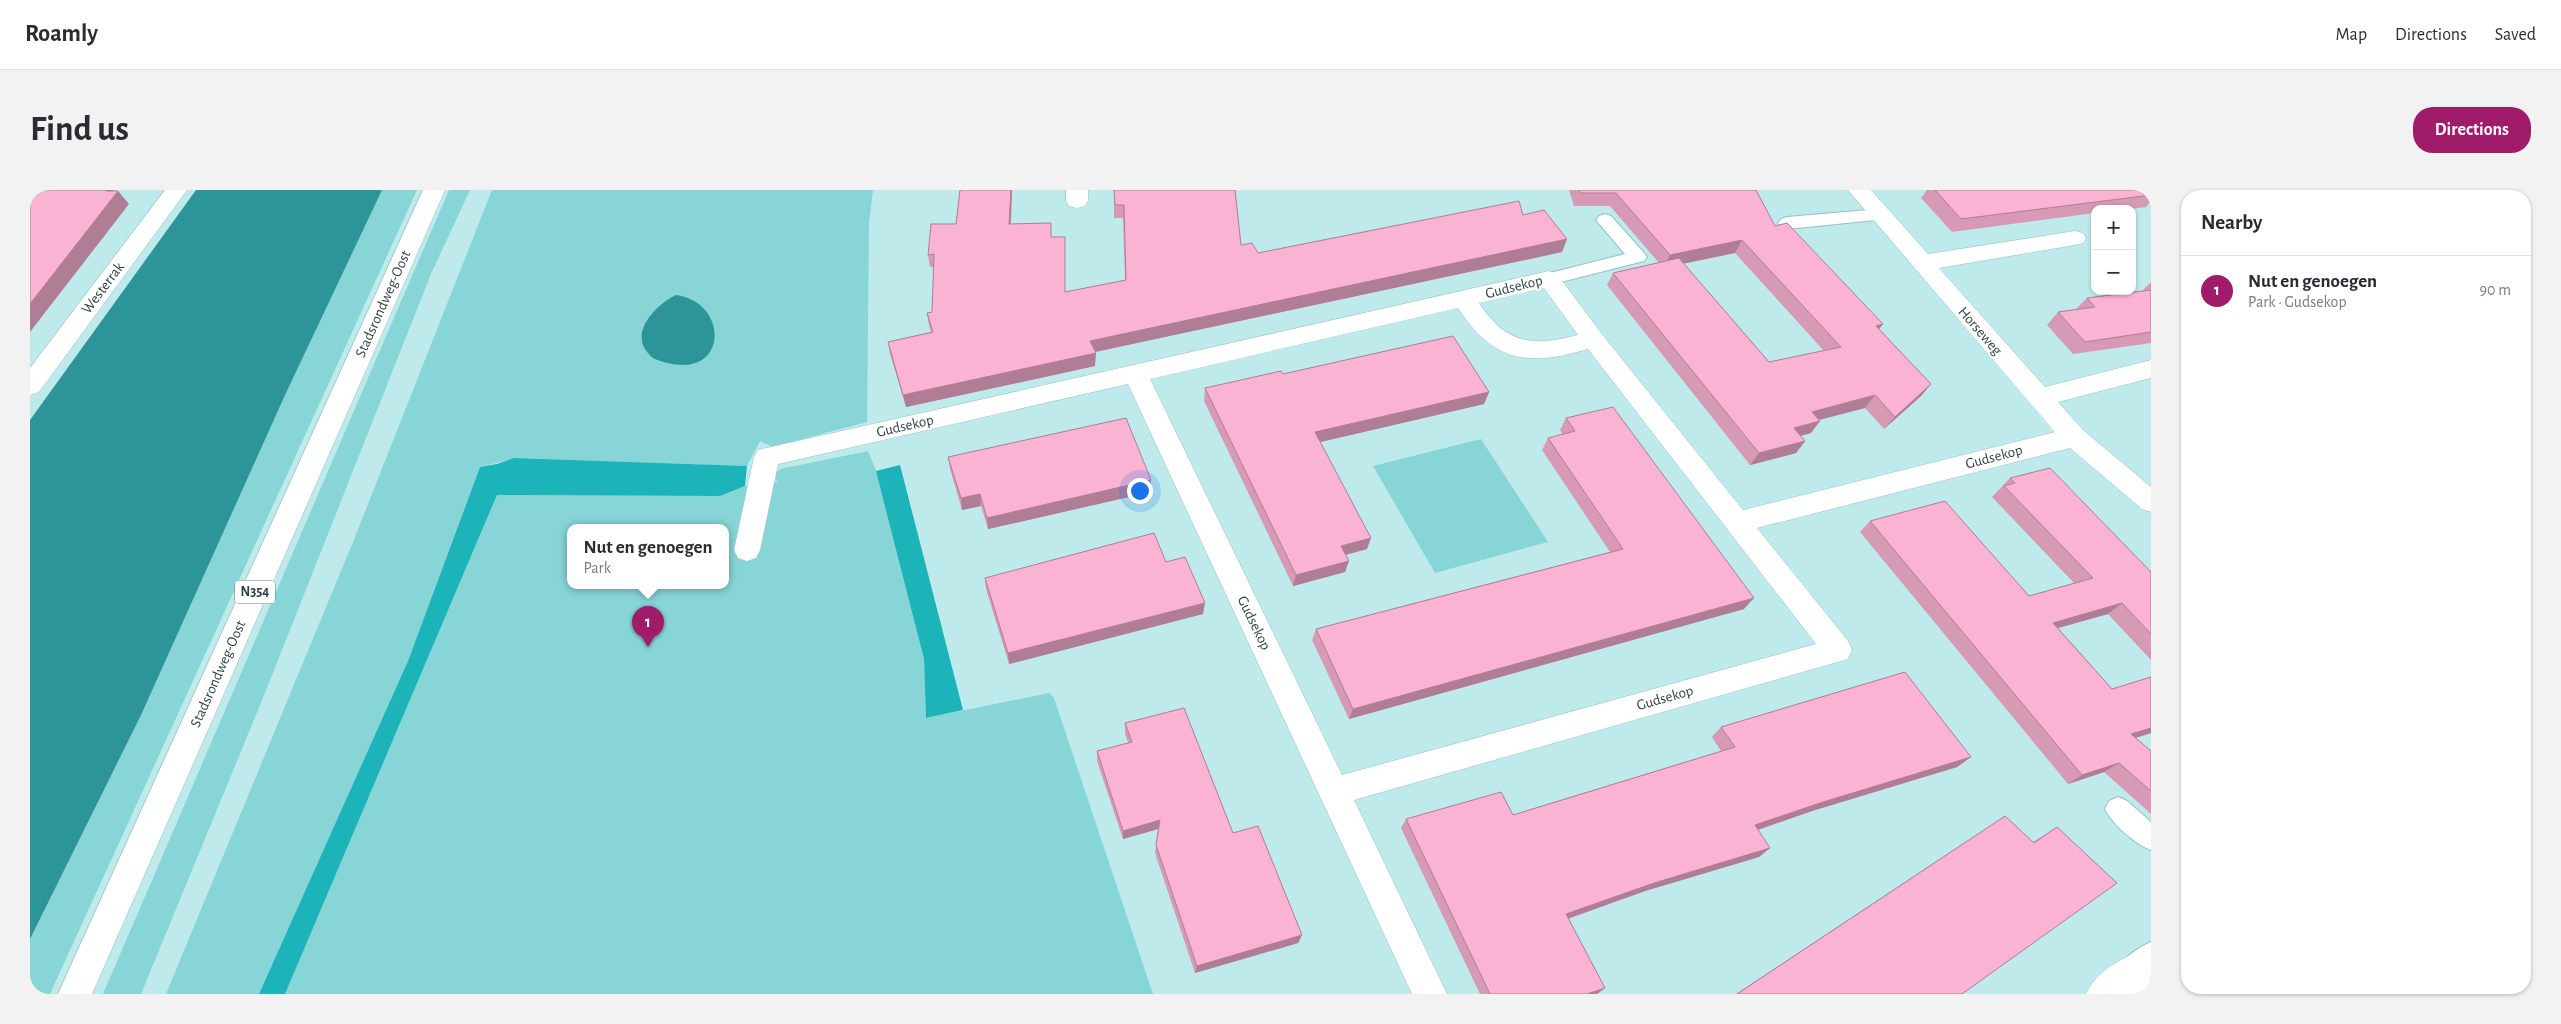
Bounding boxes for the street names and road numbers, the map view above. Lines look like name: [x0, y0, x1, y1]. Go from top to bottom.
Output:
street label: Stadsrondweg-Oost: [353, 248, 413, 360]
street label: Westerrak: [79, 259, 127, 316]
street label: Gudsekop: [1484, 273, 1544, 301]
street label: Horseweg: [1955, 304, 2005, 358]
street label: Gudsekop: [875, 412, 935, 440]
street label: Gudsekop: [1964, 442, 2024, 472]
road number: N354: [235, 581, 275, 604]
street label: Gudsekop: [1235, 594, 1273, 652]
street label: Stadsrondweg-Oost: [188, 618, 248, 730]
street label: Gudsekop: [1635, 683, 1695, 713]

